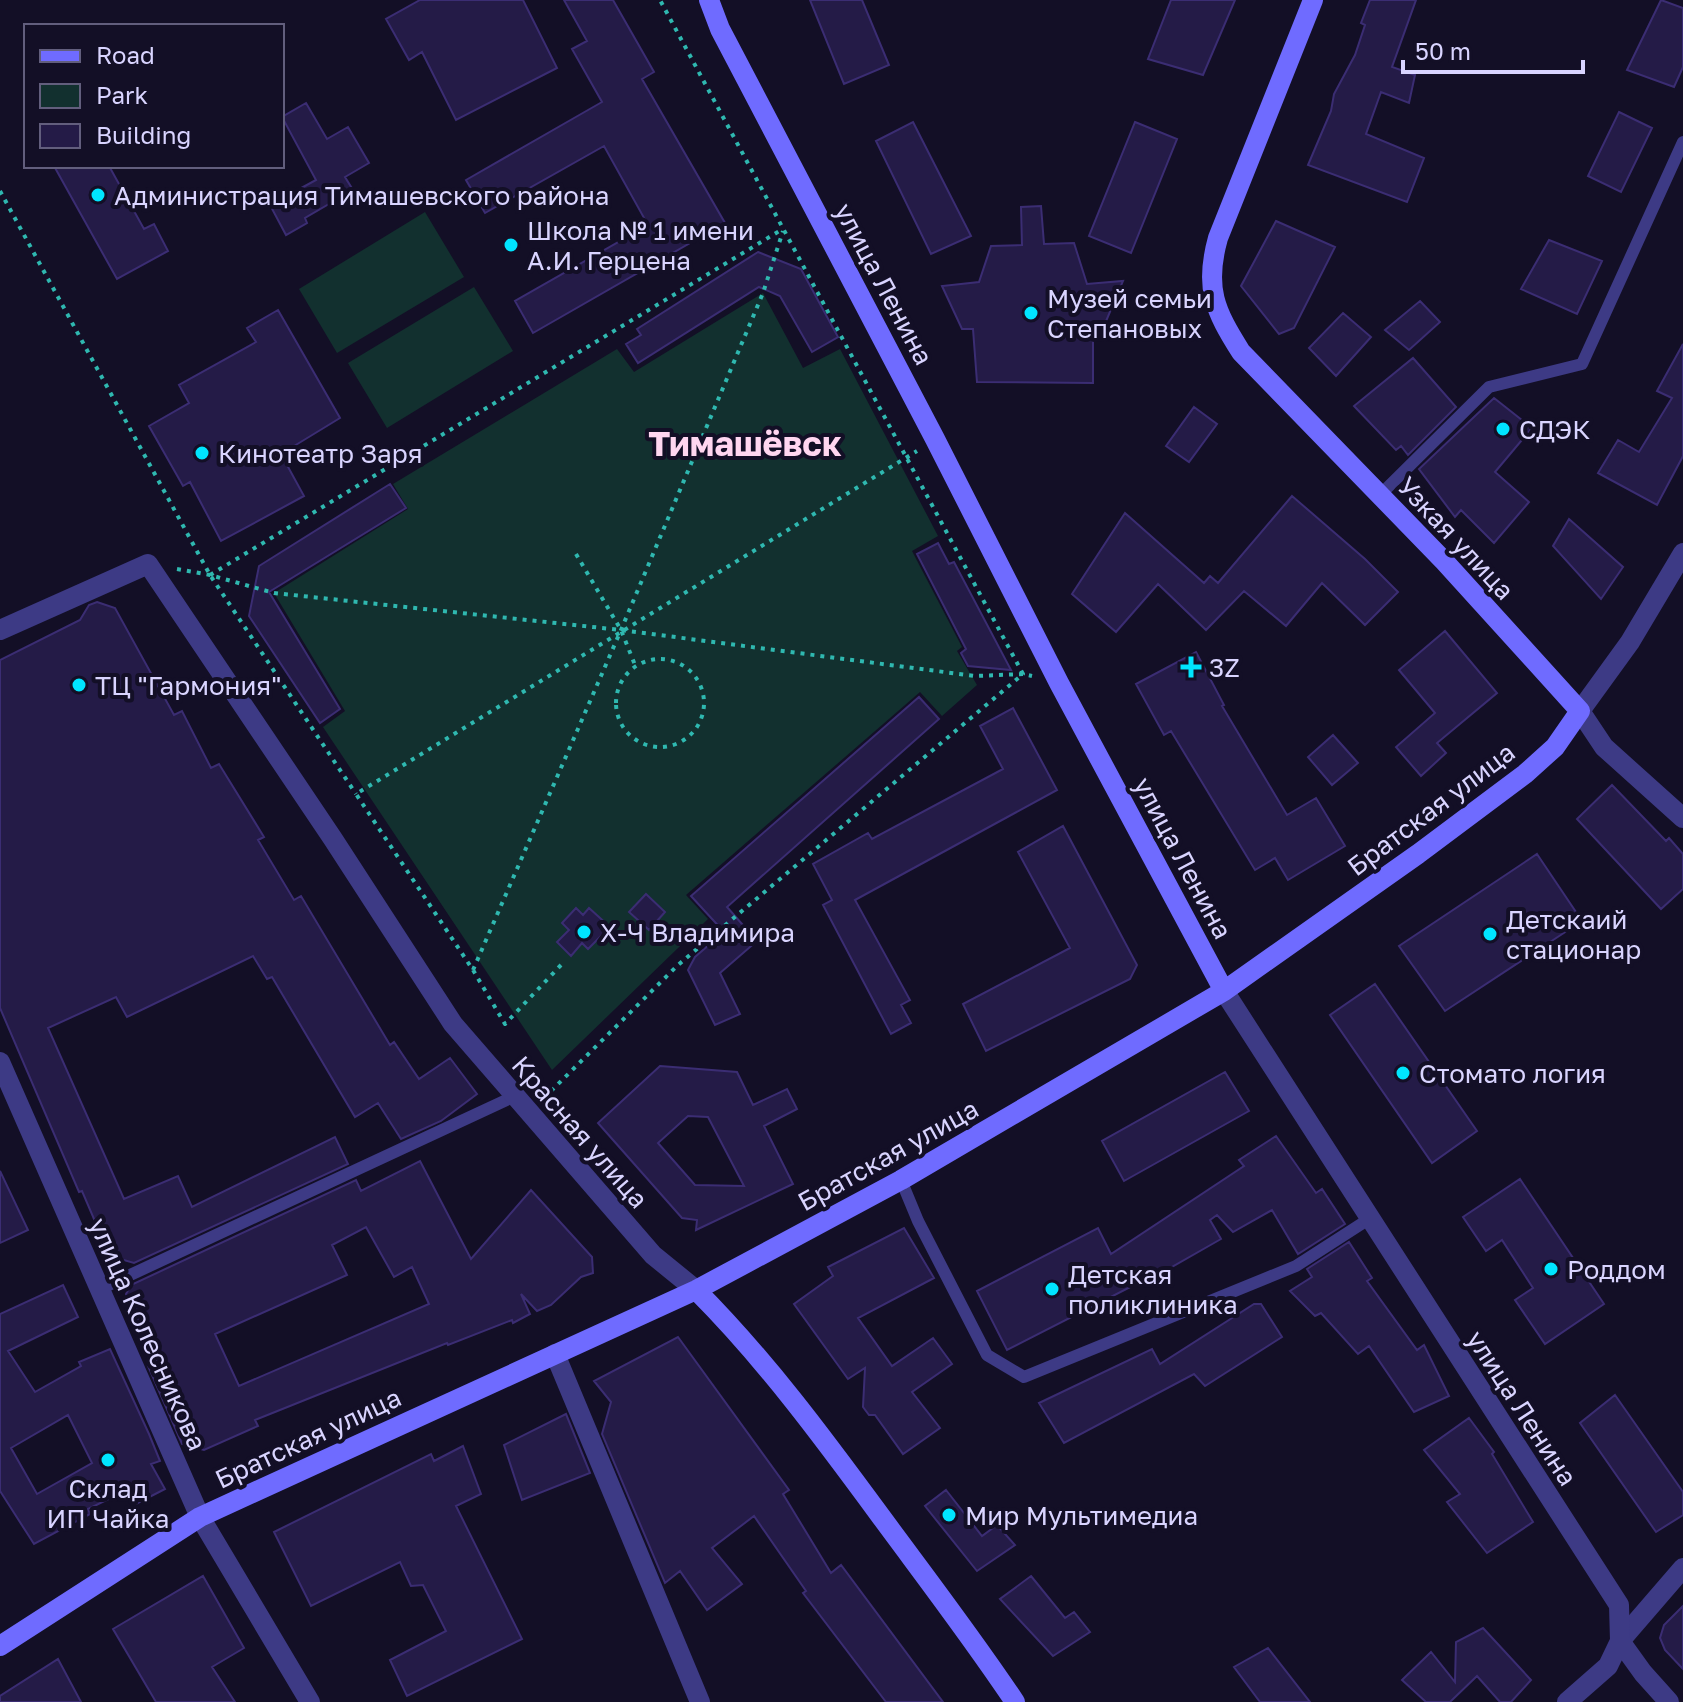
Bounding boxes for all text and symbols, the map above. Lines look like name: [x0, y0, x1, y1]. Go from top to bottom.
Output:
legend: [24, 24, 284, 168]
scale bar: [1403, 24, 1583, 74]
text: 50 m: [1415, 36, 1471, 65]
text: Road: [96, 40, 155, 69]
text: Park: [96, 80, 148, 109]
text: Building: [96, 120, 191, 149]
place label: Администрация Тимашевского района: [114, 180, 609, 211]
marker: Администрация Тимашевского района: [89, 186, 107, 204]
street label: улица Ленина: [828, 198, 940, 370]
place label: Школа № 1 имени А.И. Герцена: [527, 215, 754, 276]
marker: Школа № 1 имени А.И. Герцена: [502, 236, 520, 254]
place label: Музей семьи Степановых: [1047, 283, 1212, 344]
marker: Музей семьи Степановых: [1022, 304, 1040, 322]
place label: СДЭК: [1519, 414, 1591, 445]
marker: СДЭК: [1494, 420, 1512, 438]
district label: Тимашёвск: [648, 423, 842, 463]
place label: Кинотеатр Заря: [218, 438, 423, 469]
marker: Кинотеатр Заря: [193, 444, 211, 462]
street label: Узкая улица: [1391, 470, 1521, 606]
place label: 3Z: [1209, 652, 1240, 683]
marker: 3Z: [1180, 656, 1202, 678]
place label: ТЦ "Гармония": [95, 670, 281, 701]
marker: ТЦ "Гармония": [70, 676, 88, 694]
street label: Братская улица: [1341, 736, 1521, 882]
street label: улица Ленина: [1127, 772, 1239, 944]
place label: Детскаий стационар: [1506, 904, 1641, 965]
place label: Х-Ч Владимира: [600, 917, 795, 948]
marker: Х-Ч Владимира: [575, 923, 593, 941]
marker: Детскаий стационар: [1481, 925, 1499, 943]
street label: Красная улица: [506, 1050, 654, 1214]
place label: Стомато логия: [1419, 1058, 1606, 1089]
marker: Стомато логия: [1394, 1064, 1412, 1082]
street label: Братская улица: [792, 1093, 984, 1217]
street label: улица Колесникова: [83, 1213, 213, 1455]
place label: Роддом: [1567, 1254, 1666, 1285]
place label: Детская поликлиника: [1068, 1259, 1238, 1320]
marker: Роддом: [1542, 1260, 1560, 1278]
marker: Детская поликлиника: [1043, 1280, 1061, 1298]
street label: улица Ленина: [1460, 1325, 1584, 1491]
street label: Братская улица: [210, 1381, 406, 1495]
marker: Склад ИП Чайка: [99, 1451, 117, 1469]
place label: Склад ИП Чайка: [46, 1473, 170, 1534]
place label: Мир Мультимедиа: [965, 1500, 1198, 1531]
marker: Мир Мультимедиа: [940, 1506, 958, 1524]

